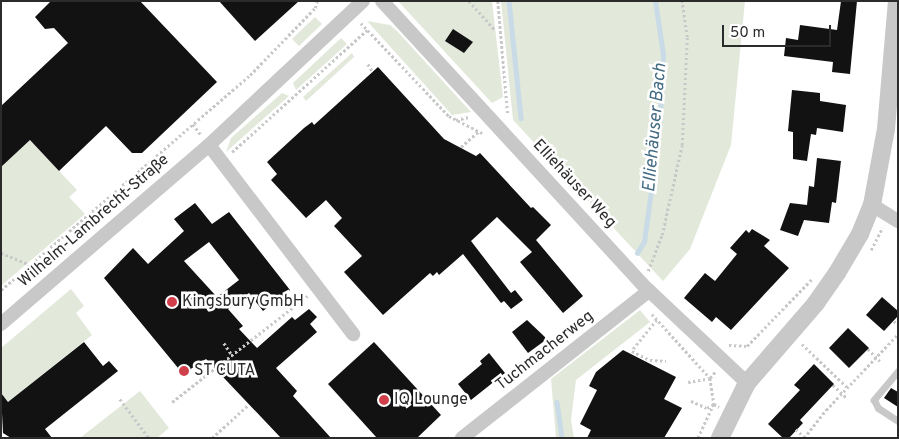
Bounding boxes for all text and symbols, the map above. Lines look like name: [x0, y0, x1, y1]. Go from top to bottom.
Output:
scale bar: [724, 15, 833, 47]
text: 50 m: [730, 24, 765, 43]
water label: Elliehäuser Bach: [640, 63, 672, 193]
street label: Elliehäuser Weg: [528, 136, 620, 232]
street label: Wilhelm-Lambrecht-Straße: [15, 150, 173, 292]
place label: Kingsbury GmbH: [182, 292, 304, 312]
marker: Kingsbury GmbH: [166, 296, 178, 308]
street label: Tuchmacherweg: [492, 307, 598, 395]
place label: ST CUTA: [194, 361, 256, 381]
marker: ST CUTA: [178, 365, 190, 377]
place label: IQ Lounge: [394, 390, 468, 410]
marker: IQ Lounge: [378, 394, 390, 406]

